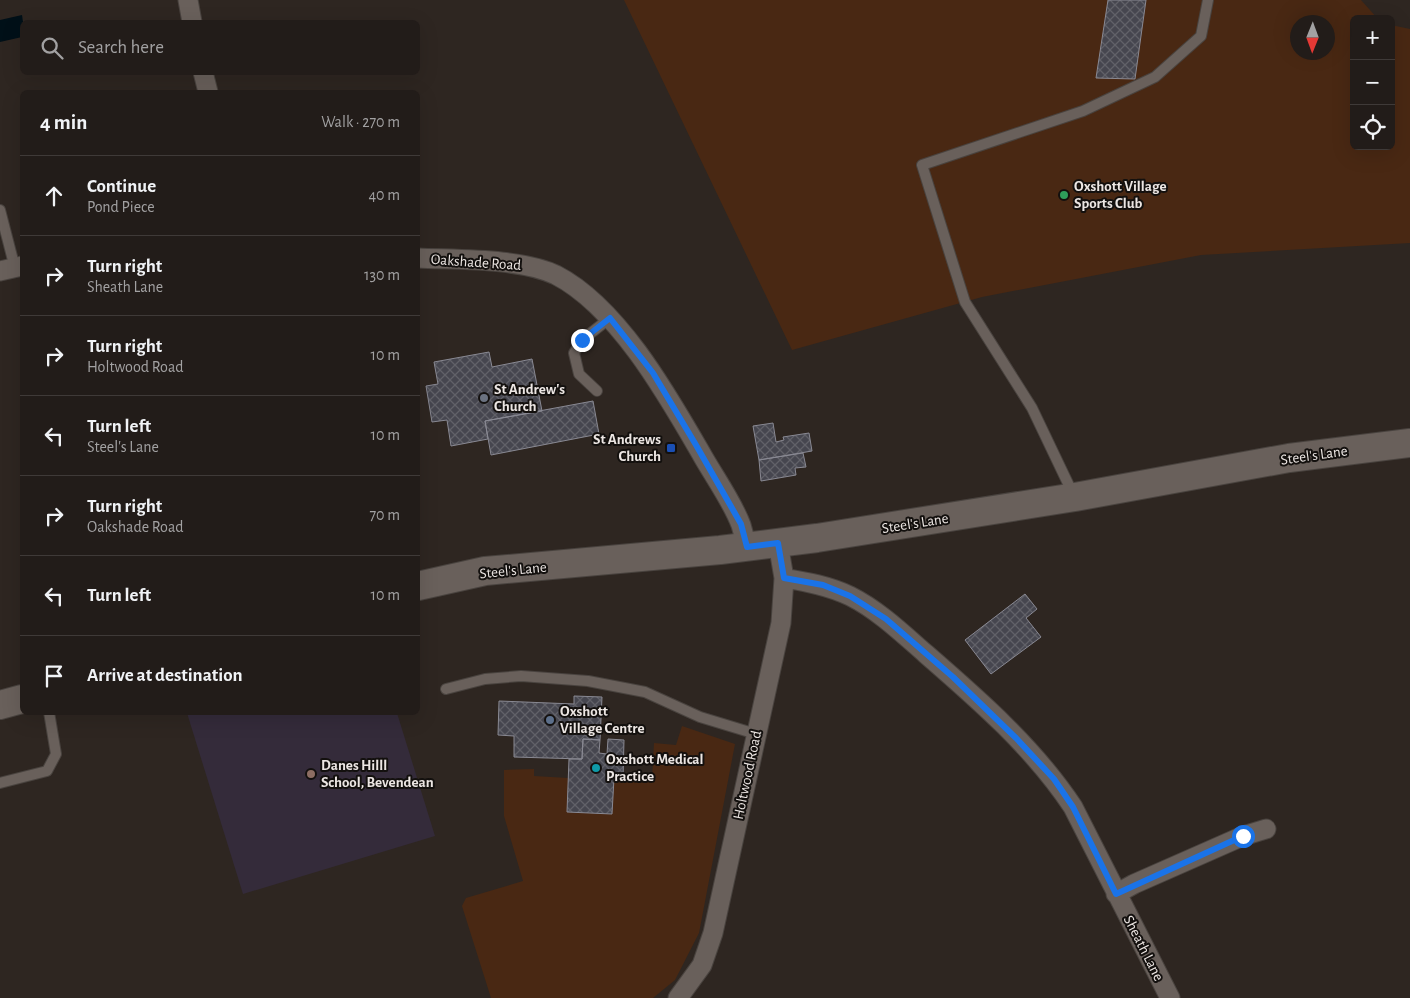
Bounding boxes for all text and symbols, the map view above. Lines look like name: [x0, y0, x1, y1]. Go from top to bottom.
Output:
north arrow: [1290, 15, 1335, 60]
map controls: [1350, 15, 1395, 150]
button: +: [1350, 15, 1395, 60]
search box: [20, 20, 420, 75]
icon: search: [38, 34, 66, 62]
text: Search here: [78, 38, 164, 57]
button: −: [1350, 60, 1395, 105]
button: locate: [1350, 105, 1395, 150]
text: 4 min: [40, 112, 87, 133]
text: Walk · 270 m: [321, 114, 400, 130]
text: Continue: [87, 177, 156, 196]
place label: Oxshott Village Sports Club: [1074, 179, 1166, 211]
icon: ahead: [40, 182, 68, 210]
text: 40 m: [368, 187, 400, 203]
marker: Oxshott Village Sports Club: [1058, 189, 1070, 201]
text: Pond Piece: [87, 199, 155, 215]
street label: Oakshade Road: [430, 252, 522, 273]
text: Turn right: [87, 257, 162, 276]
icon: right: [40, 262, 68, 290]
text: 130 m: [364, 267, 400, 283]
text: Sheath Lane: [87, 279, 163, 295]
route end: [571, 329, 594, 352]
text: Turn right: [87, 337, 162, 356]
icon: right: [40, 342, 68, 370]
text: 10 m: [371, 347, 400, 363]
text: Holtwood Road: [87, 359, 184, 375]
place label: St Andrew's Church: [494, 382, 565, 414]
marker: St Andrew's Church: [478, 392, 490, 404]
text: Turn left: [87, 417, 151, 436]
icon: left: [40, 422, 68, 450]
text: 10 m: [371, 427, 400, 443]
place label: St Andrews Church: [593, 432, 661, 464]
text: Steel's Lane: [87, 439, 159, 455]
marker: St Andrews Church: [665, 442, 677, 454]
street label: Steel's Lane: [1280, 443, 1349, 468]
text: Turn right: [87, 497, 162, 516]
icon: right: [40, 502, 68, 530]
text: 70 m: [369, 507, 400, 523]
street label: Steel's Lane: [881, 511, 950, 536]
text: Oakshade Road: [87, 519, 184, 535]
street label: Steel's Lane: [479, 560, 547, 581]
icon: left: [40, 582, 68, 610]
text: Turn left: [87, 586, 151, 605]
text: 10 m: [371, 587, 400, 603]
icon: arrive: [40, 662, 68, 690]
text: Arrive at destination: [87, 666, 243, 685]
place label: Oxshott Village Centre: [560, 704, 645, 736]
marker: Oxshott Village Centre: [544, 714, 556, 726]
street label: Holtwood Road: [731, 729, 764, 821]
place label: Oxshott Medical Practice: [606, 752, 704, 784]
place label: Danes Hilll School, Bevendean: [321, 758, 434, 790]
marker: Oxshott Medical Practice: [590, 762, 602, 774]
marker: Danes Hilll School, Bevendean: [305, 768, 317, 780]
route start: [1232, 825, 1255, 848]
street label: Sheath Lane: [1121, 913, 1166, 983]

